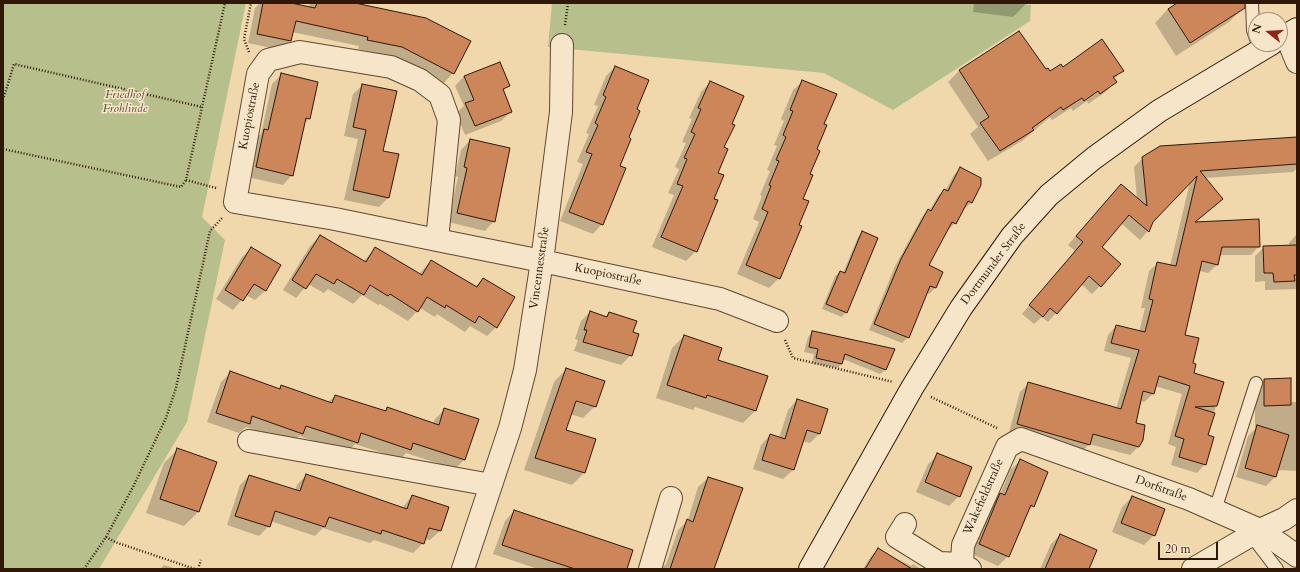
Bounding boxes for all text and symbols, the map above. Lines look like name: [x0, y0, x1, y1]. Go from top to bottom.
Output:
north arrow: [1248, 12, 1288, 52]
text: N: [1248, 22, 1266, 35]
street label: Kuopiostraße: [236, 81, 264, 151]
park label: Friedhof Frohlinde: [103, 88, 147, 116]
street label: Dortmunder Straße: [958, 220, 1030, 308]
street label: Vincennesstraße: [527, 226, 553, 310]
street label: Kuopiostraße: [573, 261, 643, 289]
street label: Wakefieldstraße: [961, 457, 1007, 537]
street label: Dorfstraße: [1133, 473, 1189, 505]
scale bar: [1160, 534, 1220, 560]
text: 20 m: [1165, 541, 1191, 557]

